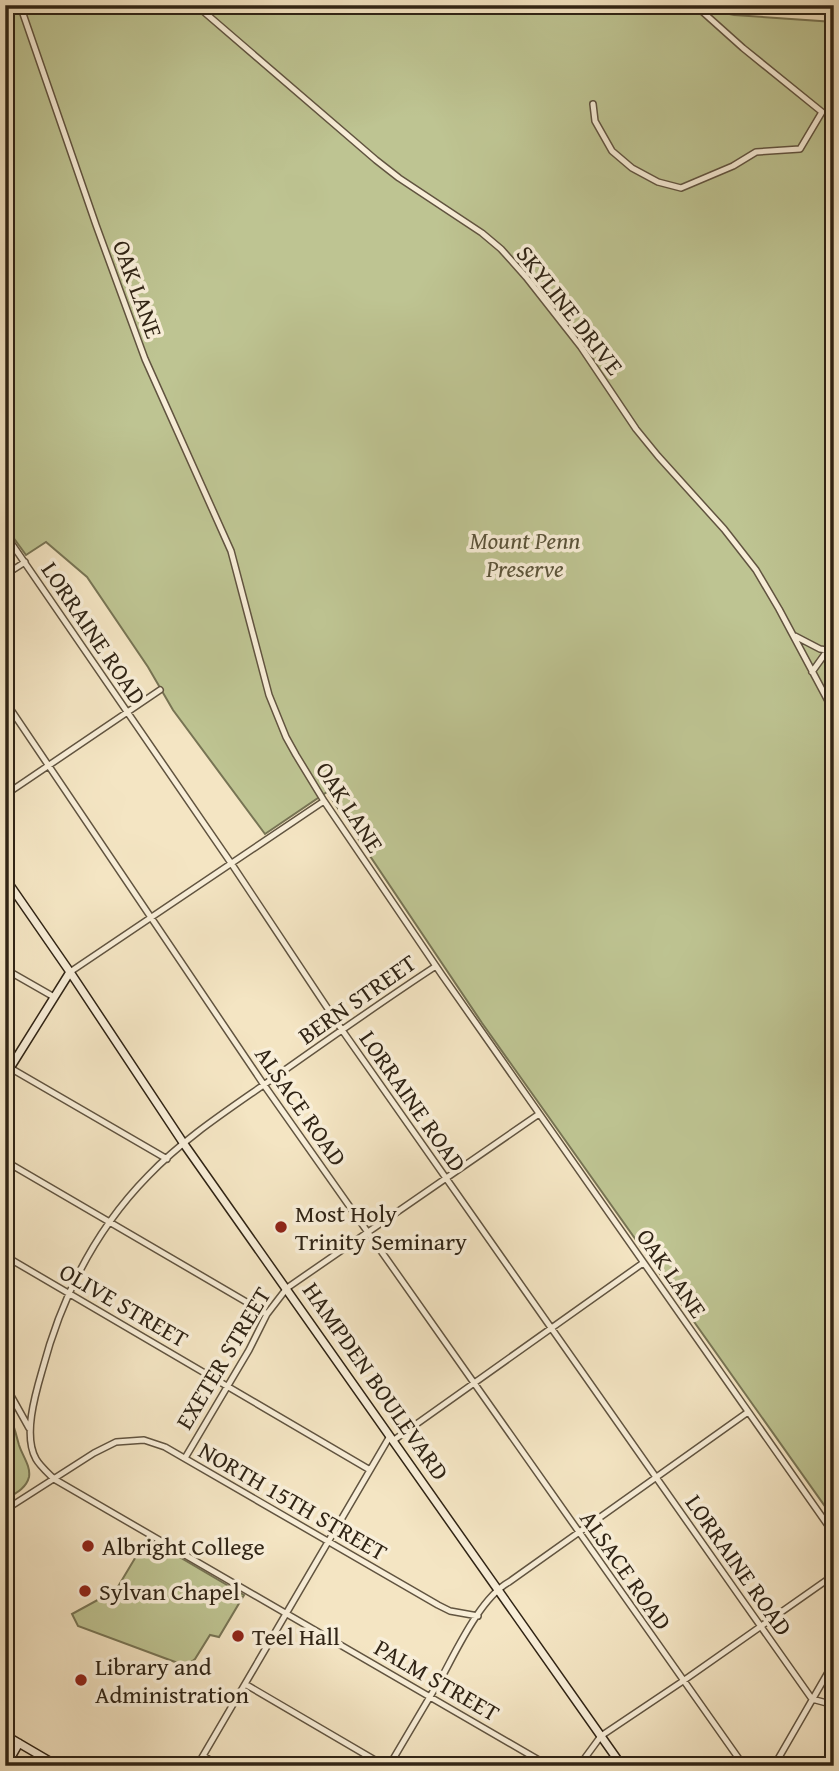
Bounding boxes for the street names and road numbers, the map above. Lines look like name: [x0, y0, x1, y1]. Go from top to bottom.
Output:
street label: OAK LANE: [104, 235, 172, 343]
street label: SKYLINE DRIVE: [508, 238, 632, 382]
street label: LORRAINE ROAD: [33, 554, 155, 712]
street label: OAK LANE: [308, 755, 392, 859]
street label: BERN STREET: [291, 945, 423, 1053]
street label: LORRAINE ROAD: [351, 1023, 475, 1179]
street label: ALSACE ROAD: [247, 1039, 355, 1173]
street label: OAK LANE: [628, 1221, 716, 1325]
street label: OLIVE STREET: [53, 1254, 195, 1356]
street label: HAMPDEN BOULEVARD: [294, 1275, 458, 1487]
street label: EXETER STREET: [167, 1280, 279, 1436]
street label: NORTH 15TH STREET: [192, 1433, 394, 1569]
street label: LORRAINE ROAD: [677, 1487, 801, 1643]
street label: ALSACE ROAD: [572, 1503, 680, 1637]
street label: PALM STREET: [368, 1630, 506, 1730]

